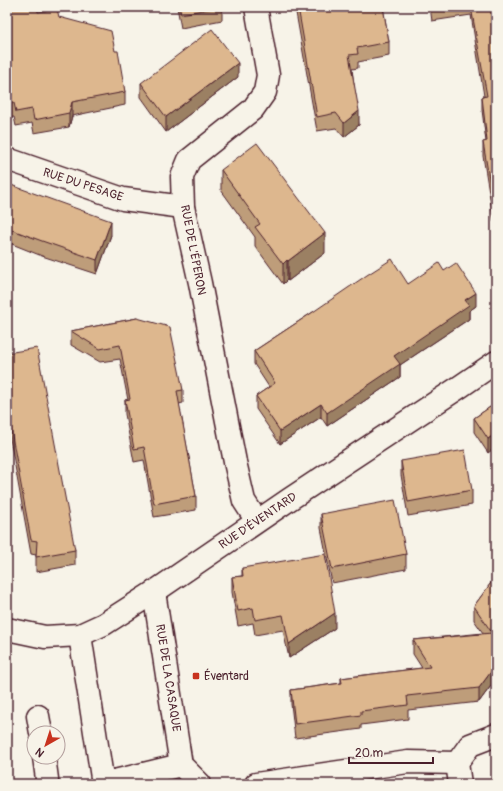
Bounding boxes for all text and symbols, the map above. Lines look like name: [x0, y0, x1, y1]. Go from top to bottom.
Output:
street label: RUE DU PESAGE: [41, 165, 125, 205]
street label: RUE DE L'ÉPERON: [177, 203, 210, 296]
street label: RUE D'ÉVENTARD: [216, 488, 300, 553]
street label: RUE DE LA CASAQUE: [152, 623, 184, 733]
place label: Éventard: [204, 668, 249, 684]
marker: Éventard: [191, 671, 201, 681]
north arrow: [26, 725, 66, 765]
scale bar: [349, 739, 433, 765]
text: N: [33, 745, 47, 760]
text: 20 m: [355, 746, 384, 761]

